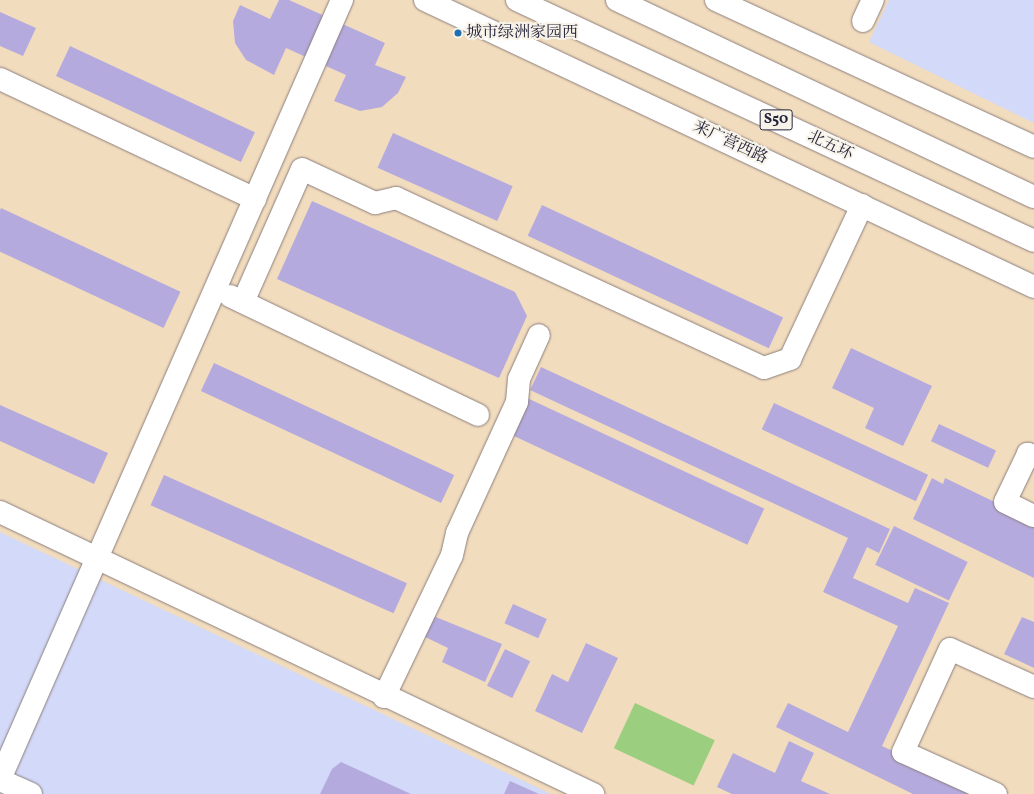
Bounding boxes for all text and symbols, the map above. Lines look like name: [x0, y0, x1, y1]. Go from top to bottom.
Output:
place label: 城市绿洲家园西: [466, 23, 578, 43]
marker: 城市绿洲家园西: [453, 28, 463, 38]
road number: S50: [759, 107, 793, 133]
street label: 来广营西路: [690, 117, 770, 169]
street label: 北五环: [804, 127, 856, 165]

